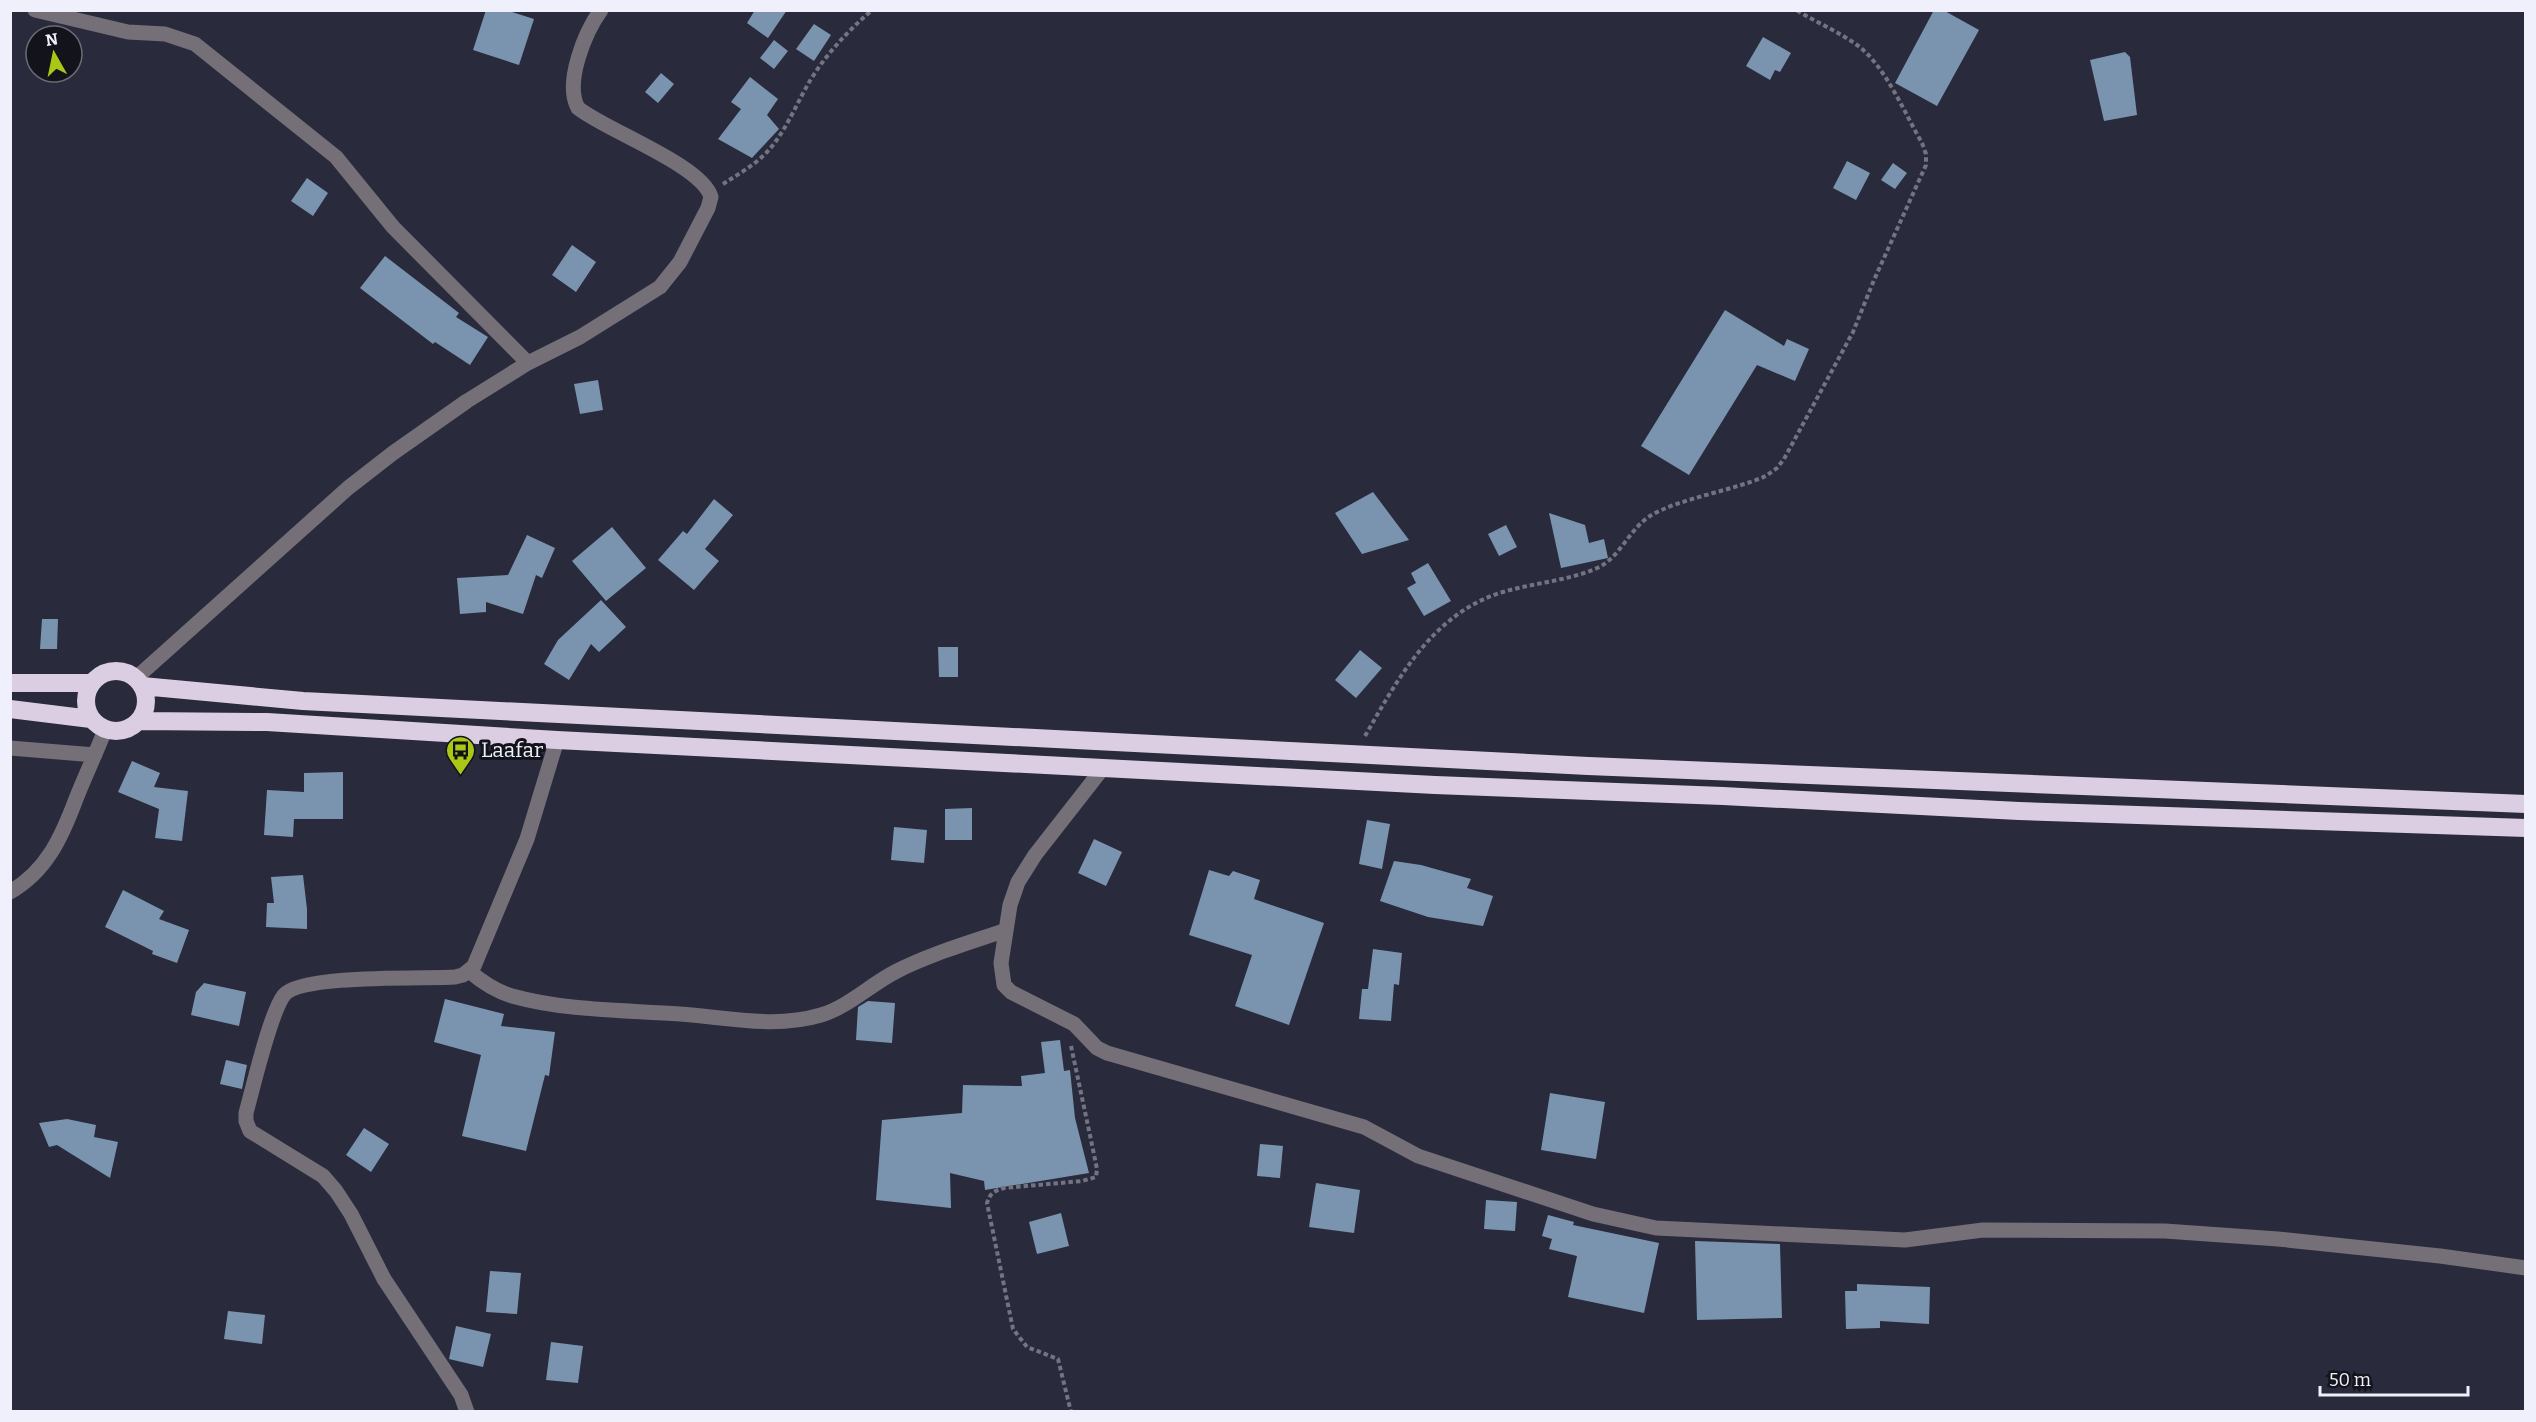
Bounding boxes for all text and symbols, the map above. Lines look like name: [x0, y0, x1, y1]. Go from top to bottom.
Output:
north arrow: [24, 24, 84, 84]
text: N: [44, 29, 59, 50]
bus stop icon: Laafar: [444, 734, 476, 776]
place label: Laafar: [481, 737, 543, 763]
scale bar: [2320, 1359, 2468, 1397]
text: 50 m: [2329, 1369, 2371, 1391]

